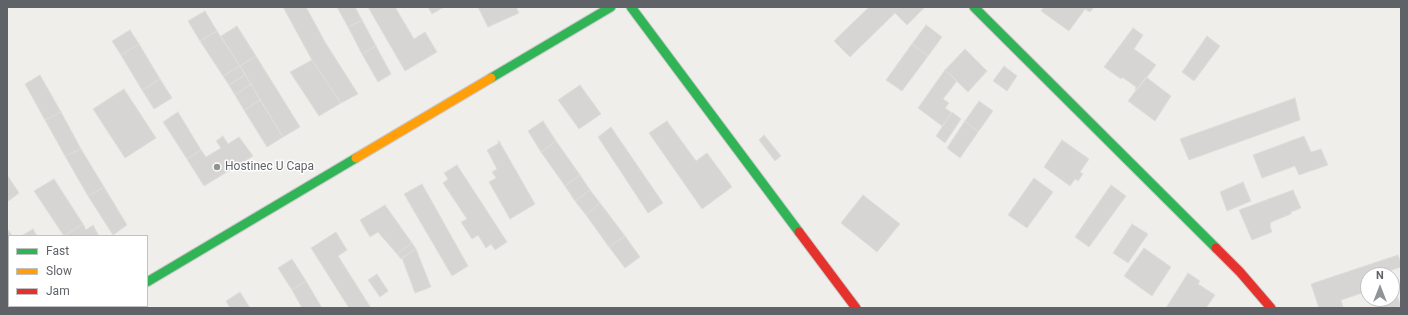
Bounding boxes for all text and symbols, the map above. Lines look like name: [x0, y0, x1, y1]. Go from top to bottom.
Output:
place label: Hostinec U Capa: [225, 160, 314, 174]
marker: Hostinec U Capa: [212, 162, 222, 172]
legend: [8, 235, 148, 307]
text: Fast: [46, 244, 69, 258]
text: Slow: [46, 264, 72, 278]
north arrow: [1360, 267, 1400, 307]
text: N: [1376, 269, 1384, 282]
text: Jam: [46, 284, 70, 298]

